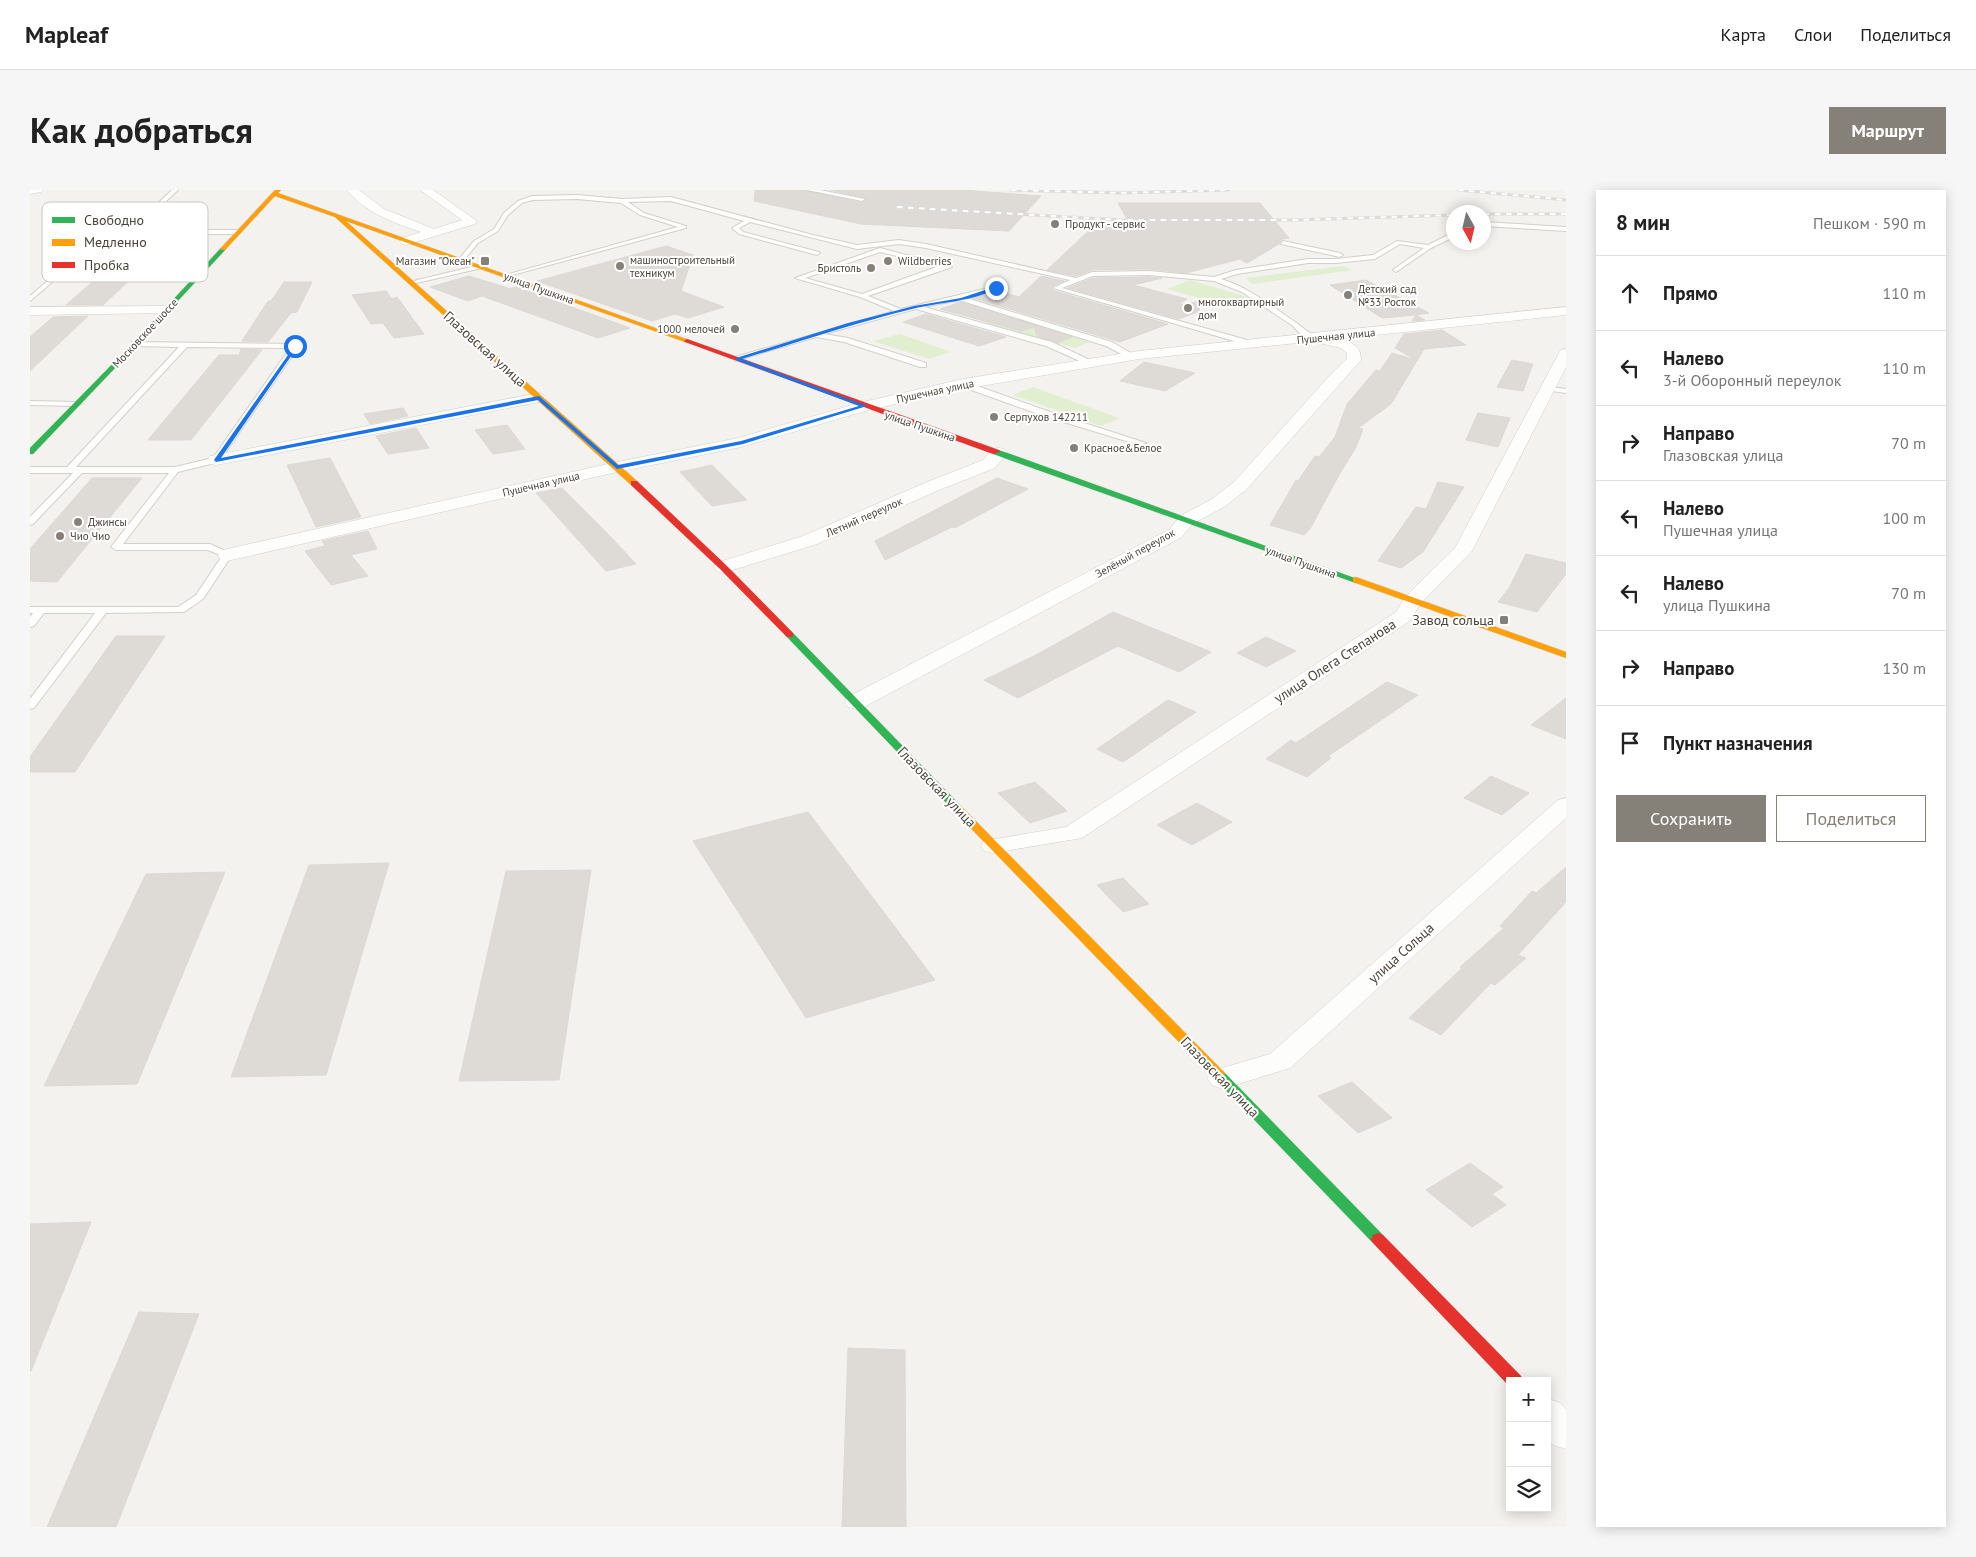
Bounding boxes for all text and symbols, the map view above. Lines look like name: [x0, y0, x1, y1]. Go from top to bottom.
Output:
text: Mapleaf: [25, 19, 108, 50]
text: Карта: [1721, 23, 1766, 46]
text: Слои: [1794, 23, 1832, 46]
text: Поделиться: [1860, 23, 1951, 46]
text: Как добраться: [30, 107, 253, 153]
button: Маршрут: [1829, 107, 1946, 154]
legend: [42, 202, 208, 282]
north arrow: [1446, 205, 1491, 250]
text: 8 мин: [1616, 209, 1670, 236]
text: Свободно: [84, 211, 144, 229]
text: Пешком · 590 m: [1813, 213, 1926, 233]
place label: Продукт - сервис: [1065, 217, 1145, 231]
marker: Продукт - сервис: [1049, 218, 1061, 230]
text: Медленно: [84, 233, 147, 251]
place label: машиностроительный техникум: [630, 253, 735, 280]
place label: Магазин "Океан": [396, 254, 475, 268]
place label: Wildberries: [898, 254, 952, 268]
marker: Магазин "Океан": [479, 255, 491, 267]
marker: Wildberries: [882, 255, 894, 267]
text: Пробка: [84, 256, 129, 274]
marker: машиностроительный техникум: [614, 260, 626, 272]
place label: Бристоль: [818, 261, 861, 275]
marker: Бристоль: [865, 262, 877, 274]
street label: улица Пушкина: [502, 269, 576, 307]
route end: [985, 277, 1008, 300]
icon: ahead: [1616, 279, 1644, 307]
text: Прямо: [1663, 281, 1718, 305]
place label: Детский сад №33 Росток: [1358, 282, 1417, 309]
text: 110 m: [1883, 283, 1926, 303]
marker: Детский сад №33 Росток: [1342, 289, 1354, 301]
street label: Московское шоссе: [109, 295, 181, 371]
place label: многоквартирный дом: [1198, 295, 1284, 322]
marker: многоквартирный дом: [1182, 302, 1194, 314]
street label: Глазовская улица: [440, 307, 530, 391]
place label: 1000 мелочей: [657, 322, 725, 336]
marker: 1000 мелочей: [729, 323, 741, 335]
street label: Пушечная улица: [1296, 325, 1376, 347]
route start: [284, 335, 307, 358]
text: Налево: [1663, 346, 1724, 370]
icon: left: [1616, 354, 1644, 382]
text: 110 m: [1883, 358, 1926, 378]
text: 3-й Оборонный переулок: [1663, 370, 1841, 390]
street label: Пушечная улица: [895, 376, 975, 406]
street label: улица Пушкина: [883, 407, 957, 445]
place label: Серпухов 142211: [1004, 410, 1088, 424]
marker: Серпухов 142211: [988, 411, 1000, 423]
text: Направо: [1663, 421, 1734, 445]
icon: right: [1616, 429, 1644, 457]
text: 70 m: [1891, 433, 1926, 453]
place label: Красное&Белое: [1084, 441, 1162, 455]
marker: Красное&Белое: [1068, 442, 1080, 454]
text: Глазовская улица: [1663, 445, 1783, 465]
street label: Пушечная улица: [501, 468, 581, 500]
street label: Летний переулок: [823, 494, 905, 541]
text: Налево: [1663, 496, 1724, 520]
icon: left: [1616, 504, 1644, 532]
text: 100 m: [1883, 508, 1926, 528]
place label: Джинсы: [88, 515, 127, 529]
marker: Джинсы: [72, 516, 84, 528]
text: Пушечная улица: [1663, 520, 1778, 540]
street label: Зелёный переулок: [1093, 525, 1178, 581]
place label: Чио Чио: [70, 529, 110, 543]
marker: Чио Чио: [54, 530, 66, 542]
street label: улица Пушкина: [1264, 543, 1338, 581]
text: Налево: [1663, 571, 1724, 595]
icon: left: [1616, 579, 1644, 607]
text: 70 m: [1891, 583, 1926, 603]
text: улица Пушкина: [1663, 595, 1771, 615]
place label: Завод сольца: [1412, 611, 1494, 629]
marker: Завод сольца: [1498, 614, 1510, 626]
street label: улица Олега Степанова: [1271, 615, 1399, 707]
icon: right: [1616, 654, 1644, 682]
text: Направо: [1663, 656, 1734, 680]
text: 130 m: [1883, 658, 1926, 678]
icon: arrive: [1616, 729, 1644, 757]
text: Пункт назначения: [1663, 731, 1813, 755]
street label: Глазовская улица: [894, 743, 980, 831]
button: Сохранить: [1616, 795, 1766, 842]
button: Поделиться: [1776, 795, 1926, 842]
street label: улица Сольца: [1364, 919, 1438, 987]
street label: Глазовская улица: [1177, 1033, 1263, 1121]
map controls: [1506, 1377, 1551, 1512]
button: +: [1506, 1377, 1551, 1422]
button: −: [1506, 1422, 1551, 1467]
button: layers: [1506, 1467, 1551, 1512]

